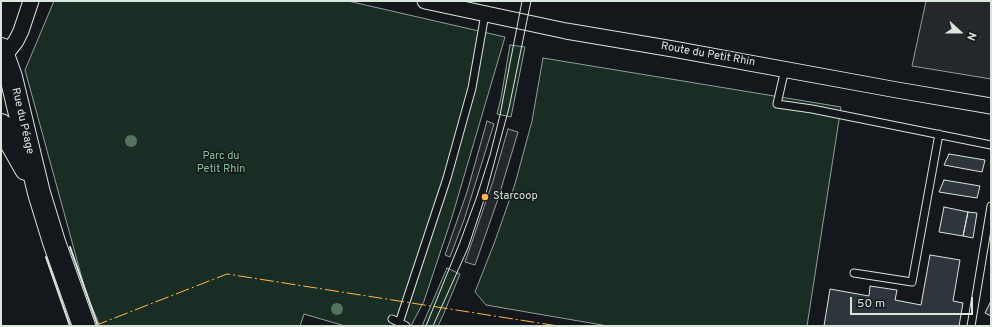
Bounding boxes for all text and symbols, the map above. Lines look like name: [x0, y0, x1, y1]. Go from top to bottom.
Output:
north arrow: [940, 12, 980, 52]
text: N: [963, 30, 979, 42]
street label: Route du Petit Rhin: [660, 40, 756, 70]
street label: Rue du Péage: [8, 87, 36, 155]
park label: Parc du Petit Rhin: [197, 150, 245, 176]
place label: Starcoop: [493, 190, 538, 204]
marker: Starcoop: [480, 192, 490, 202]
scale bar: [852, 289, 975, 315]
text: 50 m: [857, 296, 885, 312]

